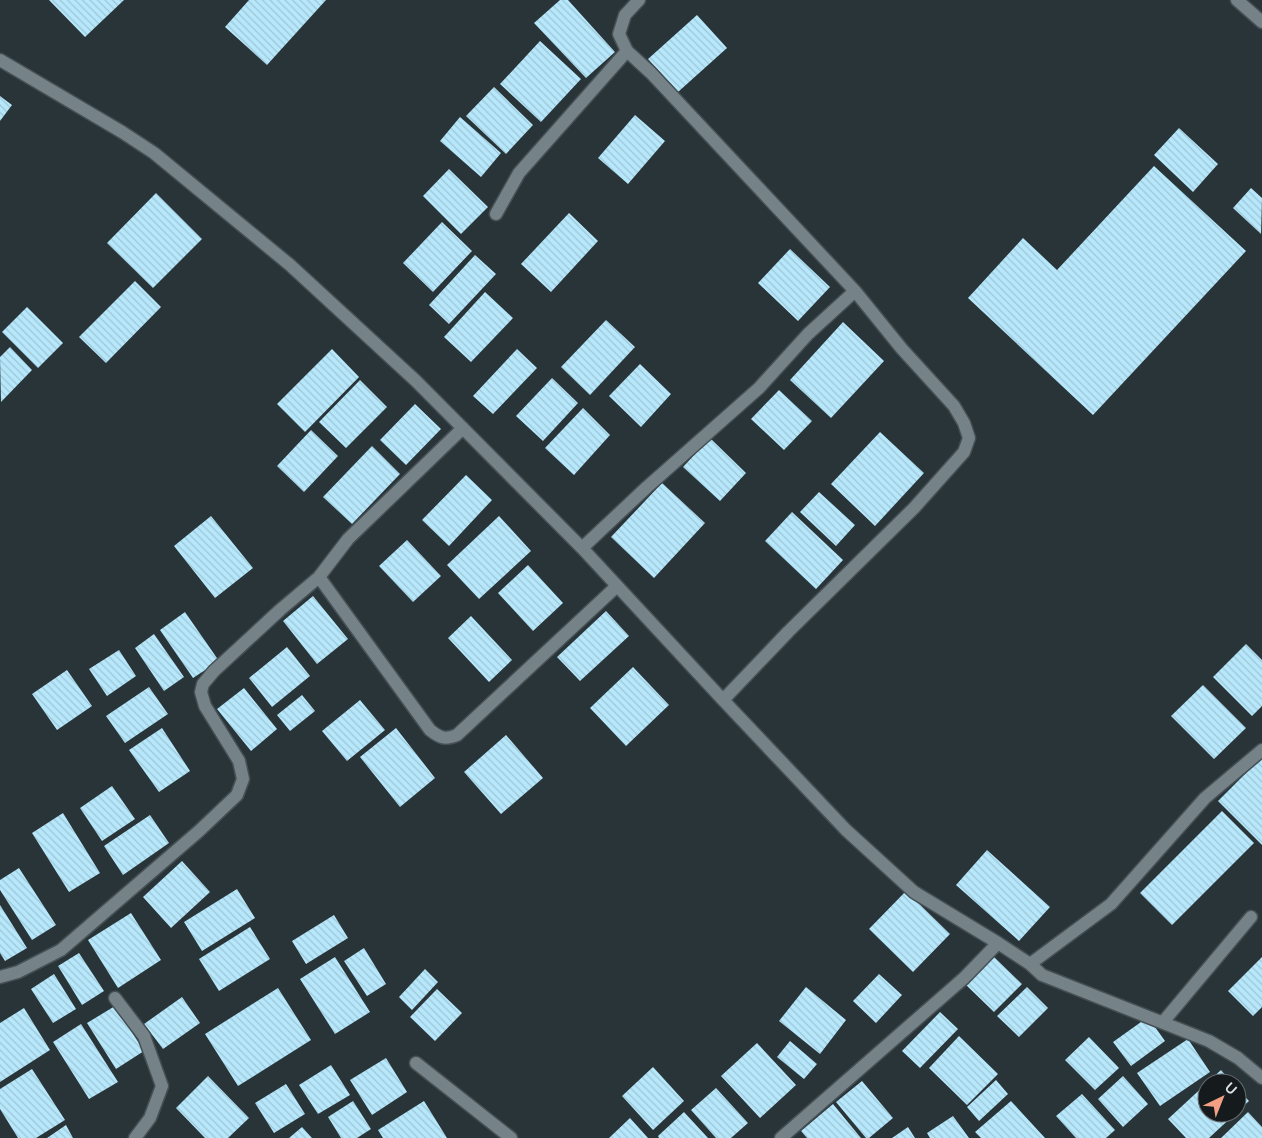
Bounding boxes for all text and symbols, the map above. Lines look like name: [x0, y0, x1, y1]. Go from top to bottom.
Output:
north arrow: [1197, 1073, 1247, 1123]
text: U: [1221, 1078, 1241, 1099]

